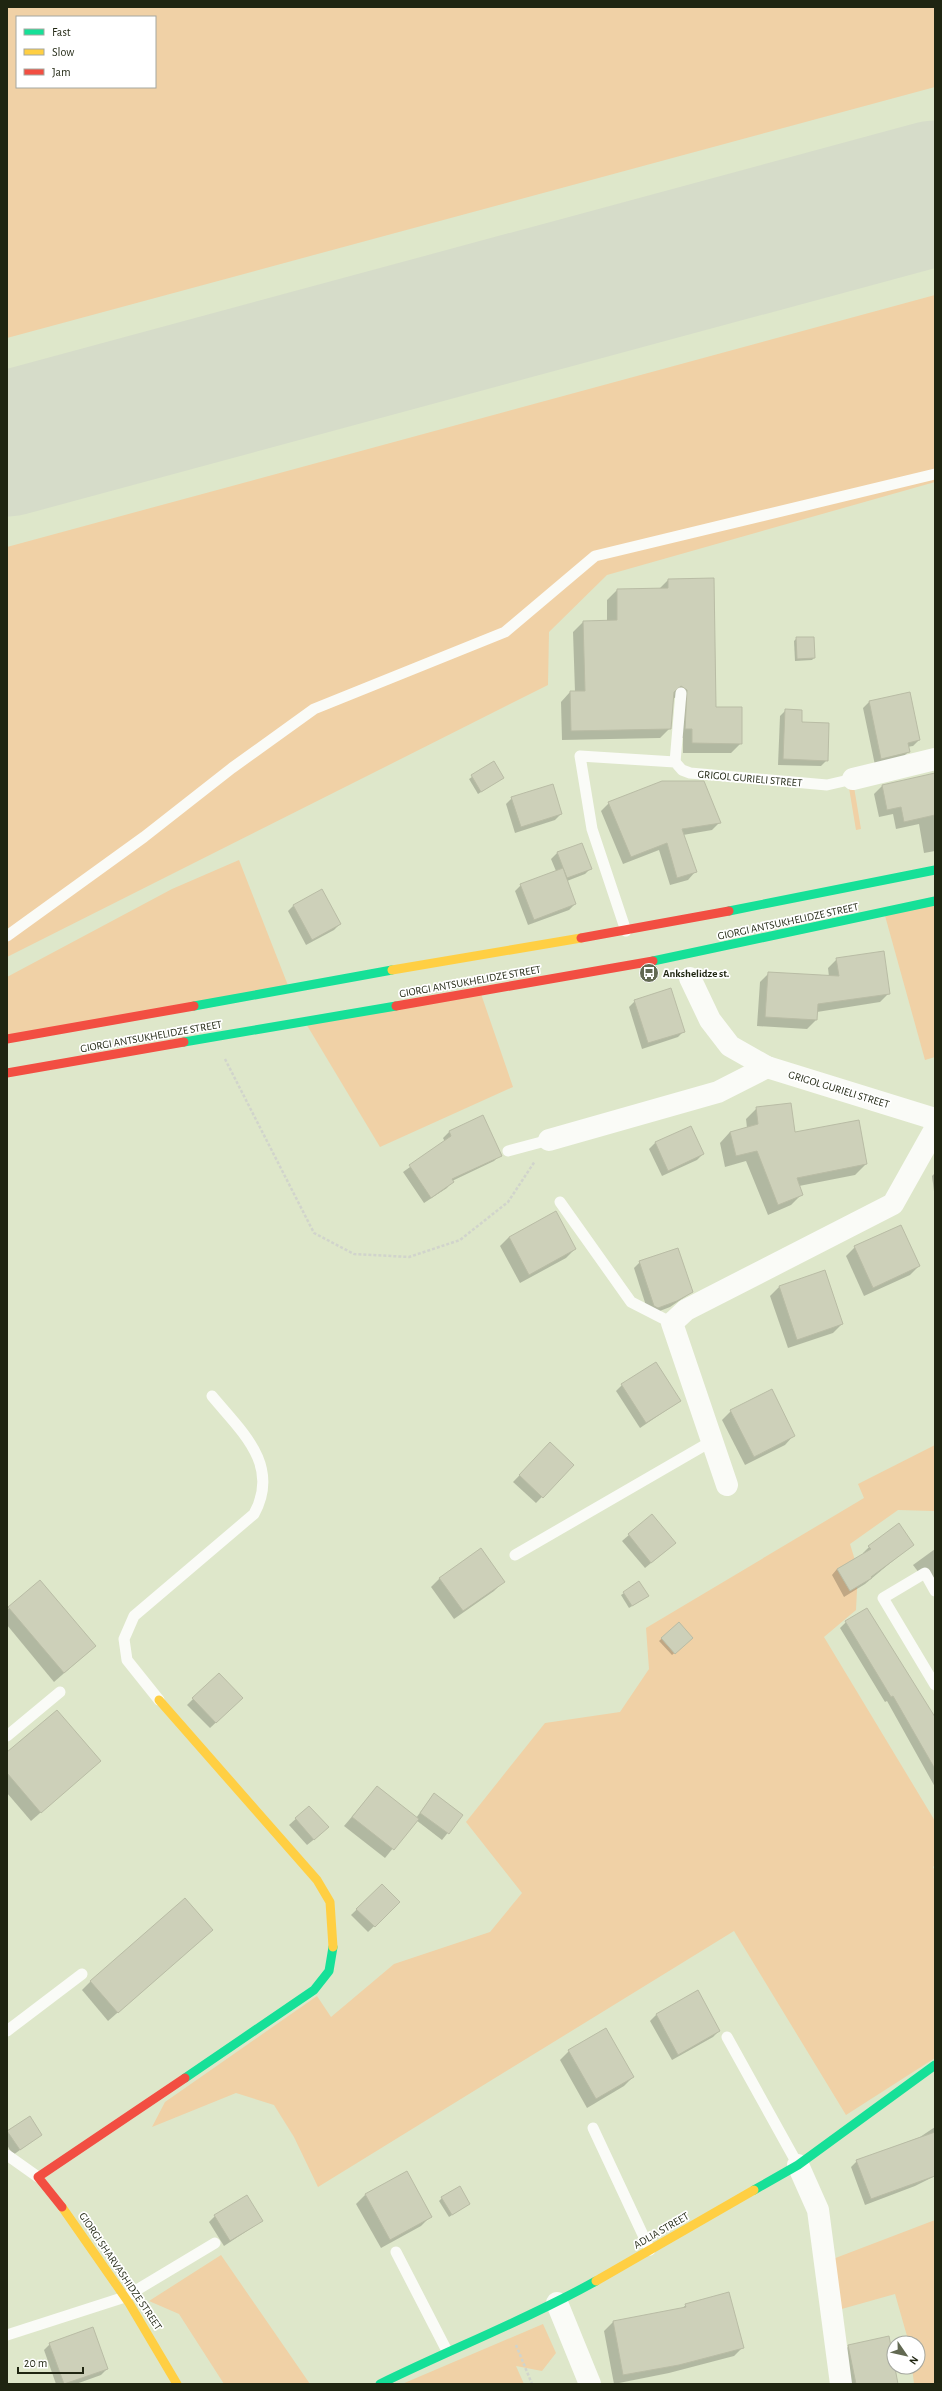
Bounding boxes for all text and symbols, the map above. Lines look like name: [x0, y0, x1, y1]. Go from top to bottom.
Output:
legend: [16, 16, 156, 88]
text: Fast: [52, 26, 71, 38]
text: Slow: [52, 46, 74, 58]
text: Jam: [52, 66, 71, 78]
street label: GRIGOL GURIELI STREET: [697, 768, 803, 789]
street label: GIORGI ANTSUKHELIDZE STREET: [717, 901, 860, 942]
bus stop icon: Ankshelidze st.: [638, 962, 660, 984]
street label: GIORGI ANTSUKHELIDZE STREET: [398, 964, 542, 999]
place label: Ankshelidze st.: [663, 968, 730, 979]
street label: GIORGI ANTSUKHELIDZE STREET: [79, 1019, 223, 1054]
street label: GRIGOL GURIELI STREET: [787, 1069, 891, 1110]
street label: ADLIA STREET: [632, 2210, 691, 2251]
street label: GIORGI SHARVASHIDZE STREET: [77, 2211, 164, 2333]
north arrow: [886, 2335, 926, 2375]
scale bar: [18, 2349, 83, 2375]
text: N: [907, 2354, 921, 2367]
text: 20 m: [24, 2357, 47, 2369]

